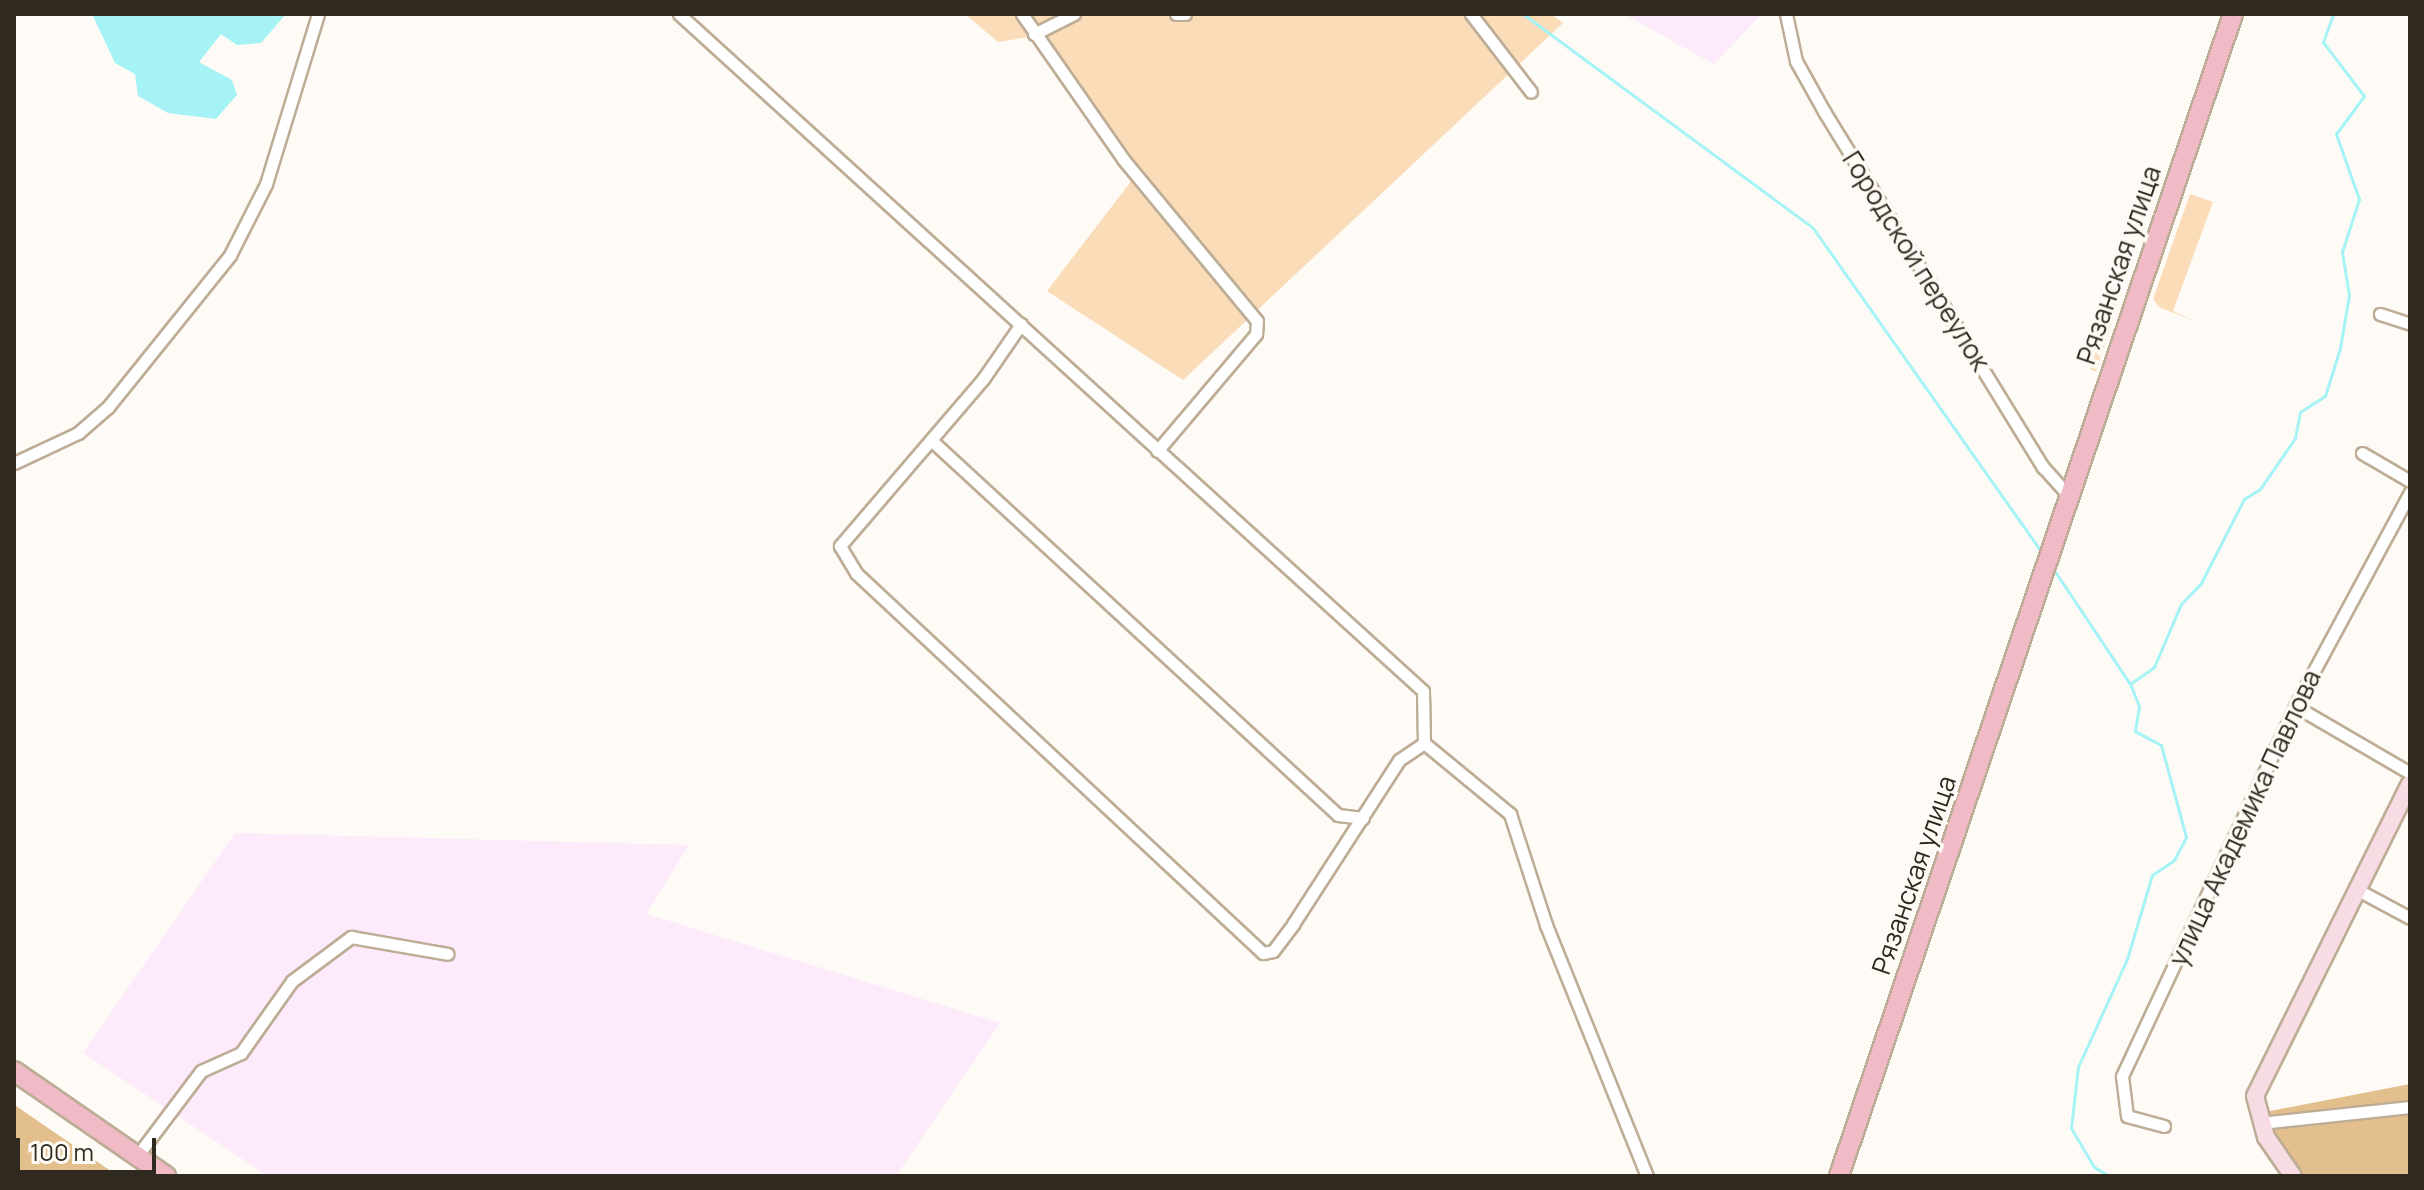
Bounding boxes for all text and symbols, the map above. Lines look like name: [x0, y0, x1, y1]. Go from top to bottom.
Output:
street label: Городской переулок: [1836, 146, 1996, 376]
street label: Рязанская улица: [2070, 162, 2168, 368]
street label: улица Академика Павлова: [2163, 665, 2327, 971]
street label: Рязанская улица: [1865, 772, 1963, 978]
scale bar: [20, 1122, 160, 1172]
text: 100 m: [30, 1135, 94, 1168]

